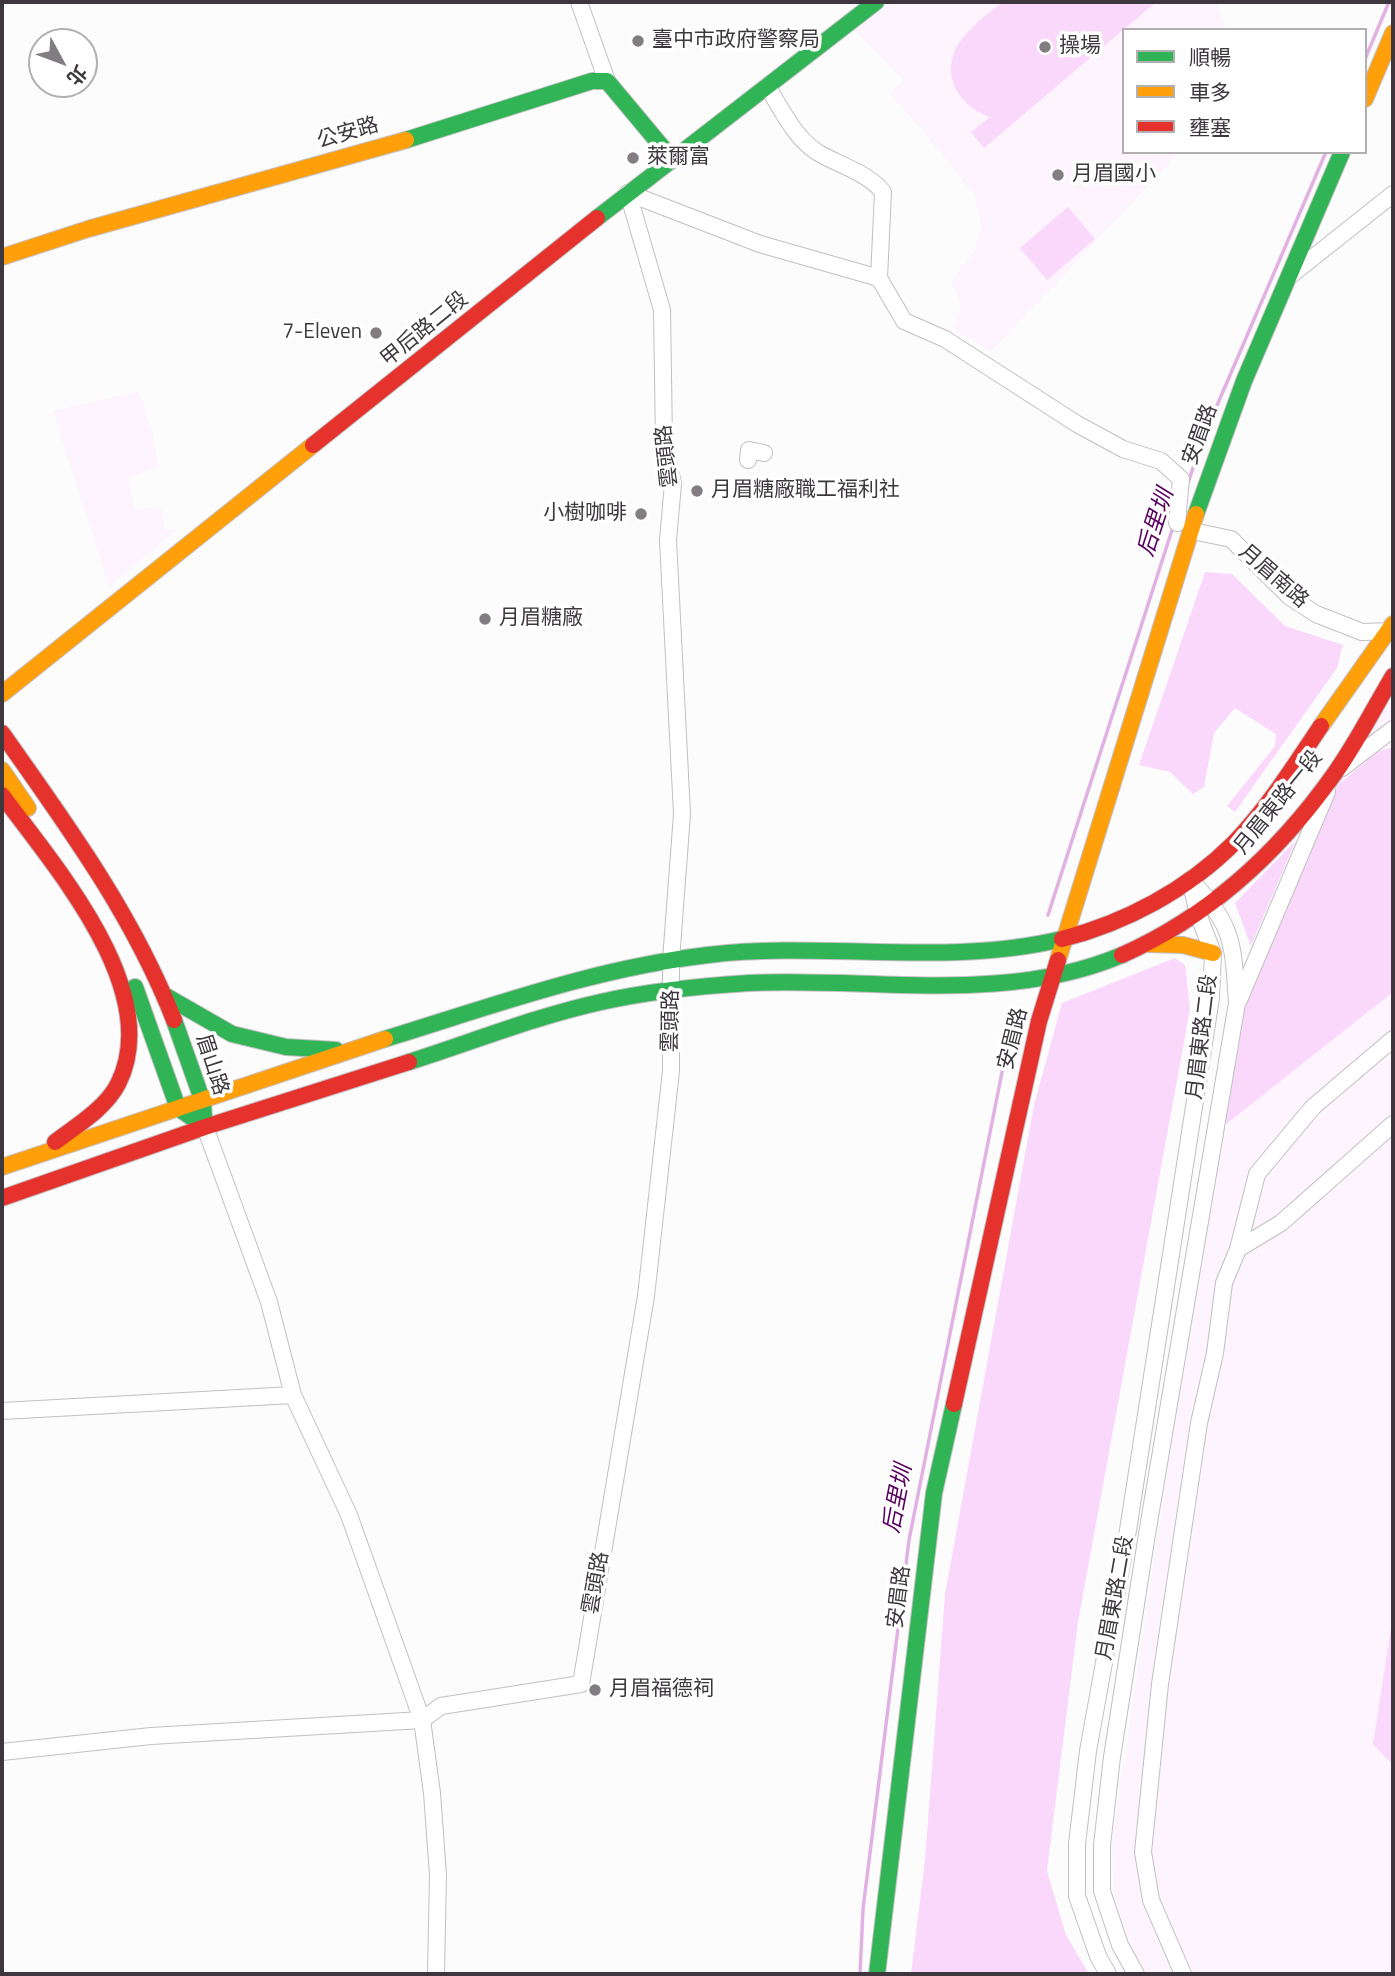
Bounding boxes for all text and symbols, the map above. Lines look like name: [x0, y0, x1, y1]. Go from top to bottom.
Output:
north arrow: [28, 28, 98, 98]
place label: 臺中市政府警察局: [652, 28, 820, 54]
legend: [1122, 28, 1367, 154]
marker: 臺中市政府警察局: [630, 33, 646, 49]
place label: 操場: [1059, 34, 1101, 60]
marker: 操場: [1037, 39, 1053, 55]
text: 順暢: [1189, 41, 1231, 73]
text: 北: [61, 59, 95, 92]
text: 車多: [1189, 76, 1231, 108]
text: 壅塞: [1189, 111, 1231, 143]
street label: 公安路: [314, 113, 382, 155]
place label: 萊爾富: [647, 145, 710, 171]
marker: 萊爾富: [625, 150, 641, 166]
place label: 月眉國小: [1072, 162, 1156, 188]
marker: 月眉國小: [1050, 167, 1066, 183]
street label: 甲后路二段: [376, 287, 474, 373]
place label: 7-Eleven: [282, 320, 362, 346]
marker: 7-Eleven: [368, 325, 384, 341]
street label: 安眉路: [1178, 401, 1224, 469]
street label: 雲頭路: [652, 423, 684, 489]
place label: 月眉糖廠職工福利社: [711, 478, 900, 504]
marker: 月眉糖廠職工福利社: [689, 483, 705, 499]
water label: 后里圳: [1133, 486, 1181, 560]
place label: 小樹咖啡: [543, 501, 627, 527]
marker: 小樹咖啡: [633, 506, 649, 522]
street label: 月眉南路: [1233, 540, 1313, 614]
place label: 月眉糖廠: [499, 606, 583, 632]
marker: 月眉糖廠: [477, 611, 493, 627]
street label: 月眉東路一段: [1230, 746, 1328, 860]
street label: 月眉東路二段: [1183, 973, 1223, 1101]
street label: 雲頭路: [659, 989, 685, 1053]
street label: 安眉路: [994, 1005, 1034, 1073]
street label: 眉山路: [189, 1031, 233, 1099]
water label: 后里圳: [879, 1463, 919, 1535]
street label: 月眉東路二段: [1093, 1534, 1139, 1662]
street label: 雲頭路: [579, 1550, 615, 1616]
street label: 安眉路: [884, 1564, 916, 1630]
place label: 月眉福德祠: [609, 1677, 714, 1703]
marker: 月眉福德祠: [587, 1682, 603, 1698]

